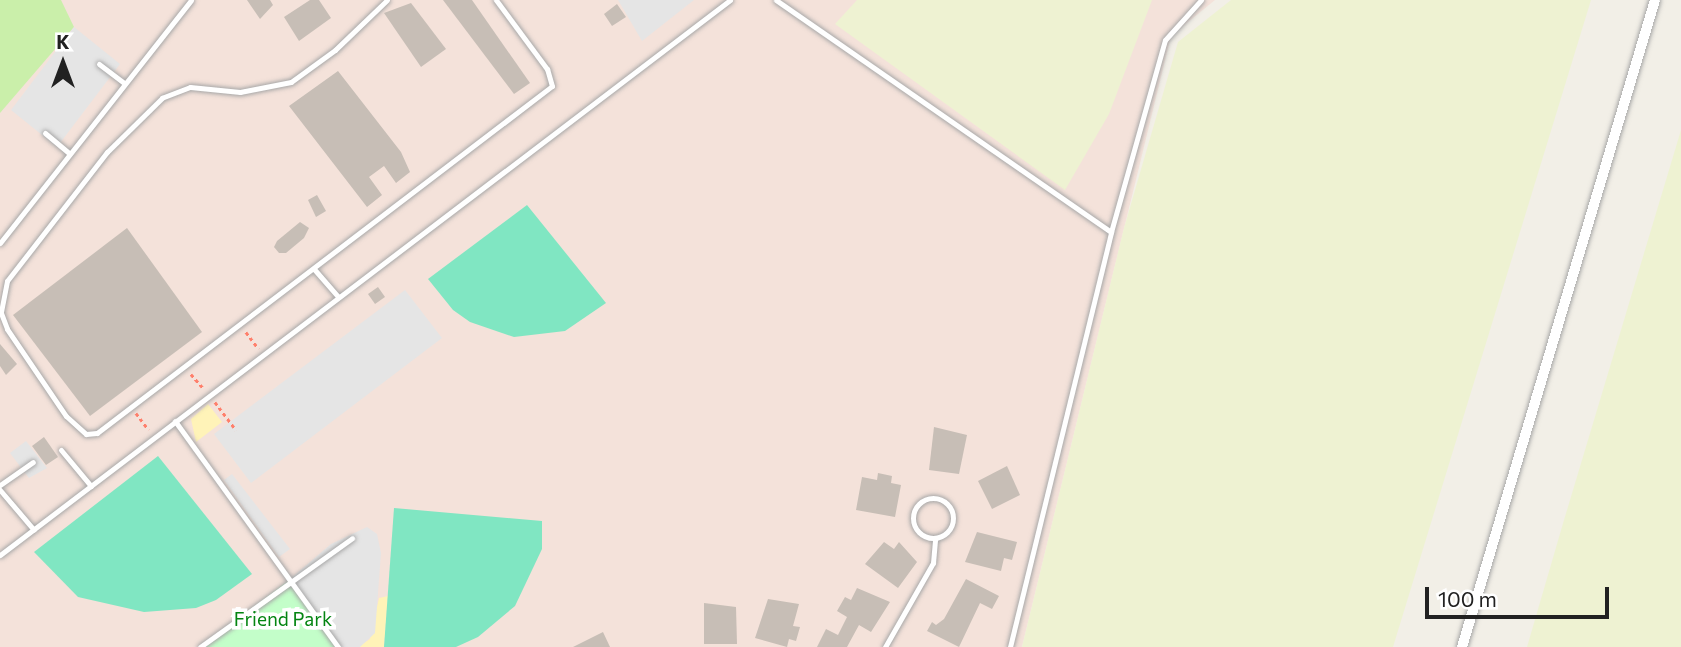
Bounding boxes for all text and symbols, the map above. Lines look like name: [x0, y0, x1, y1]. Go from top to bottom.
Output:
north arrow: [28, 28, 98, 98]
text: K: [56, 30, 70, 53]
scale bar: [1429, 574, 1613, 618]
text: 100 m: [1438, 586, 1497, 611]
park label: Friend Park: [234, 608, 332, 630]

